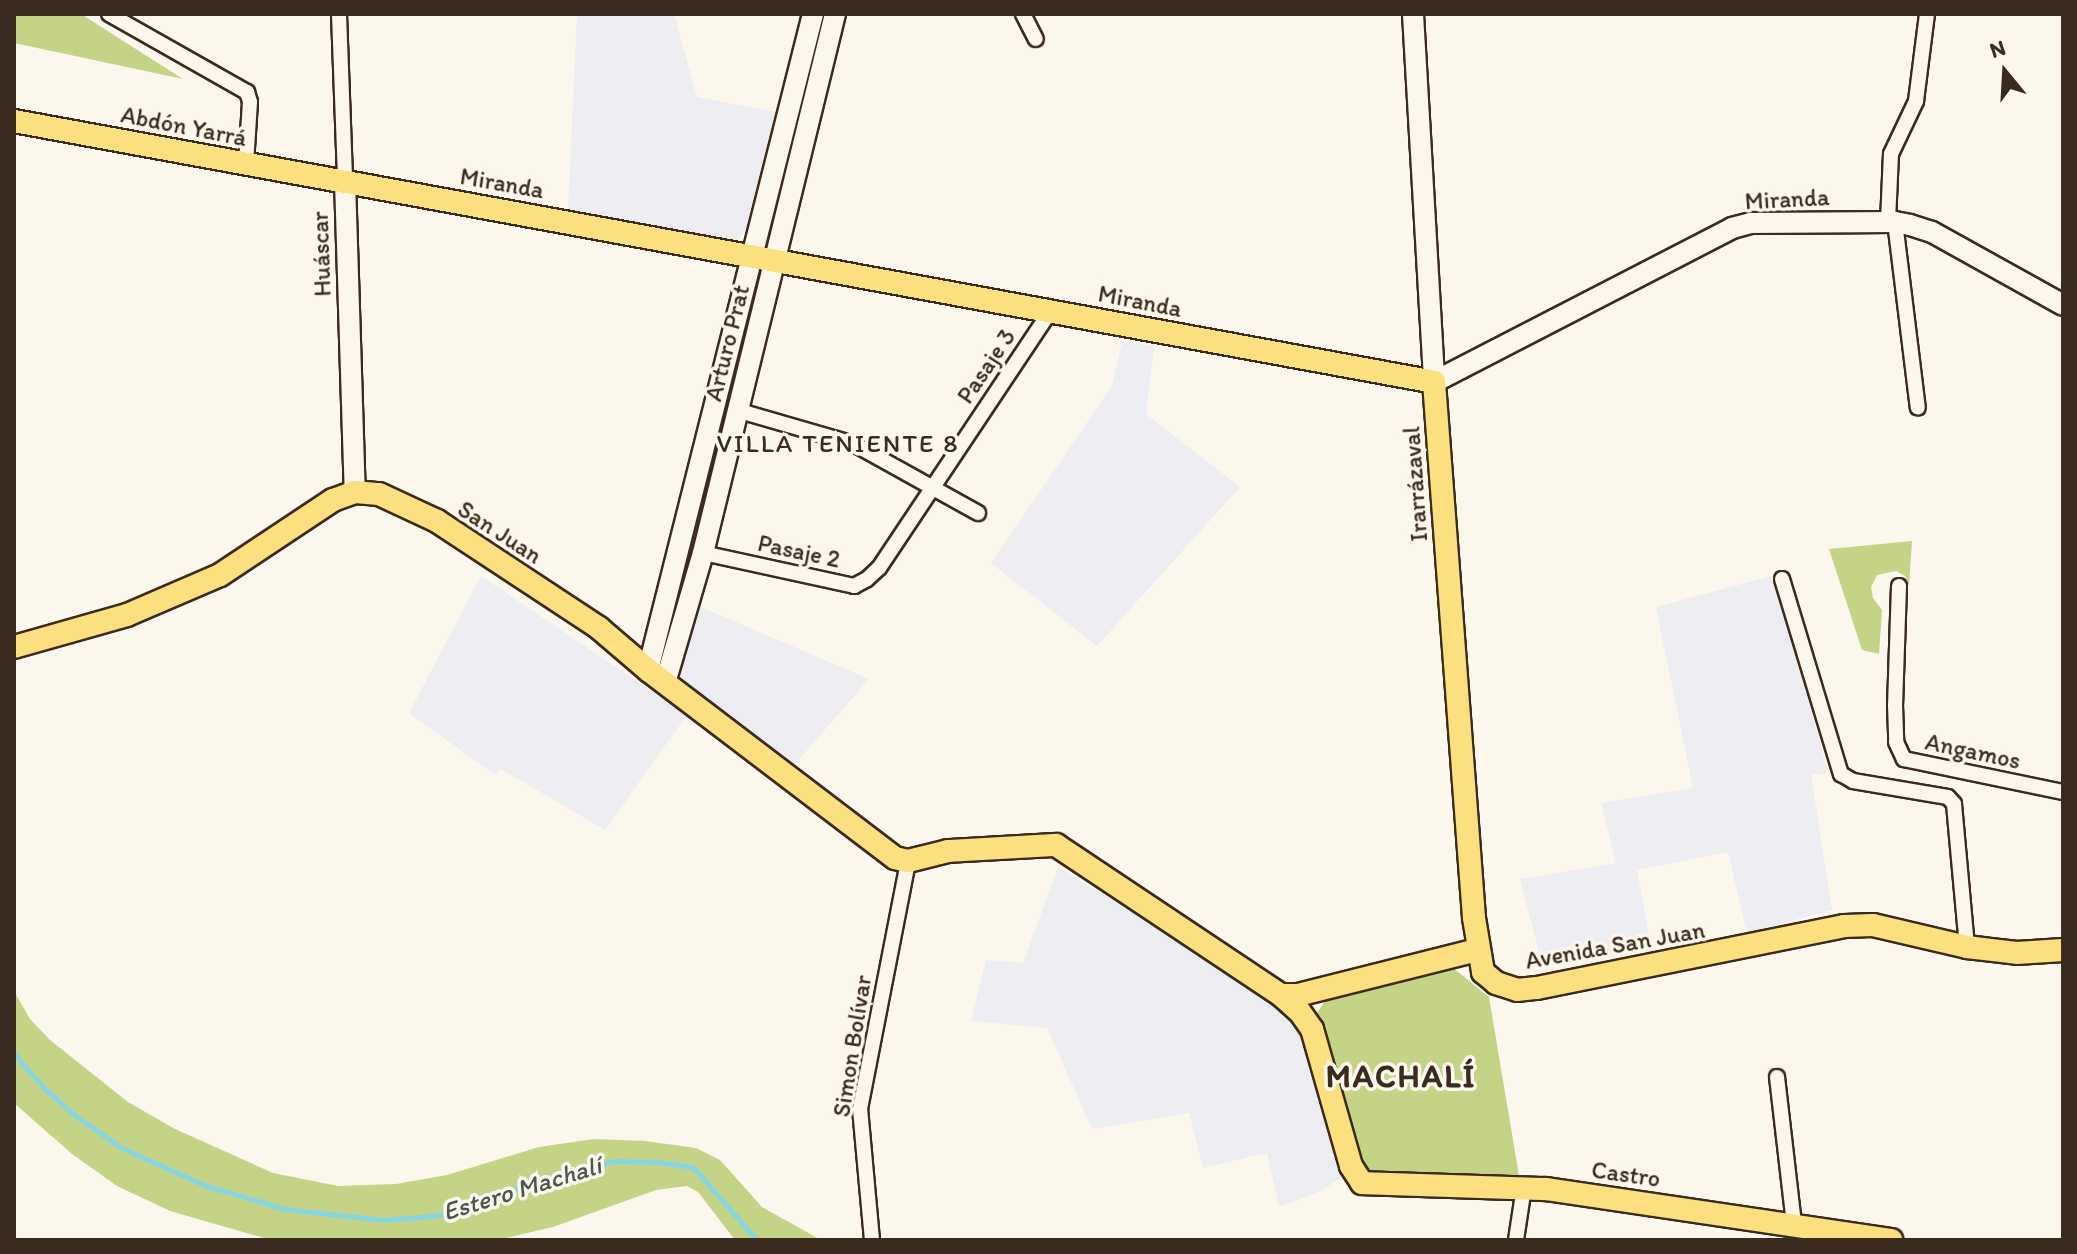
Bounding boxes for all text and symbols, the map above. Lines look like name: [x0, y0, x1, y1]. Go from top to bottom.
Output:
north arrow: [1965, 32, 2045, 112]
text: N: [1986, 34, 2009, 64]
street label: Abdón Yarrá: [119, 100, 249, 152]
street label: Miranda: [458, 161, 546, 205]
street label: Miranda: [1744, 182, 1830, 216]
street label: Huáscar: [305, 211, 337, 297]
street label: Miranda: [1096, 279, 1184, 323]
street label: Arturo Prat: [699, 282, 755, 404]
street label: Pasaje 3: [951, 323, 1021, 409]
street label: Irarrázaval: [1397, 425, 1433, 543]
district label: VILLA TENIENTE 8: [718, 428, 958, 460]
street label: San Juan: [452, 494, 548, 570]
street label: Pasaje 2: [755, 528, 843, 574]
street label: Angamos: [1923, 727, 2023, 775]
street label: Avenida San Juan: [1523, 915, 1707, 975]
street label: Simon Bolívar: [827, 973, 877, 1119]
district label: MACHALÍ: [1326, 1057, 1476, 1095]
water label: Estero Machalí: [439, 1150, 605, 1228]
street label: Castro: [1590, 1155, 1662, 1193]

